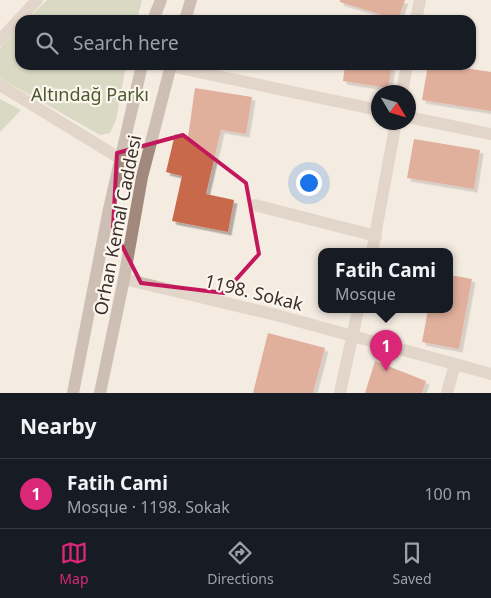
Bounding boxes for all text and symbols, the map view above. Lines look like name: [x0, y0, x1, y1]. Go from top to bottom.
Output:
search box: [15, 15, 476, 70]
icon: search: [33, 29, 61, 57]
text: Search here: [73, 30, 179, 56]
park label: Altındağ Parkı: [31, 82, 149, 106]
north arrow: [371, 85, 416, 130]
street label: Orhan Kemal Caddesi: [88, 133, 146, 317]
your location: [296, 170, 322, 196]
popup: [318, 248, 453, 313]
text: Fatih Cami: [335, 257, 436, 283]
street label: 1198. Sokak: [202, 268, 306, 316]
text: Mosque: [335, 283, 396, 305]
pin: 1: [370, 330, 402, 371]
text: Nearby: [20, 412, 96, 440]
text: Fatih Cami: [67, 470, 168, 496]
text: 1: [31, 483, 41, 505]
text: 100 m: [424, 483, 471, 505]
text: Mosque · 1198. Sokak: [67, 496, 230, 518]
tab: Map: [59, 539, 89, 588]
tab: Directions: [207, 539, 274, 588]
tab: Saved: [392, 539, 432, 588]

